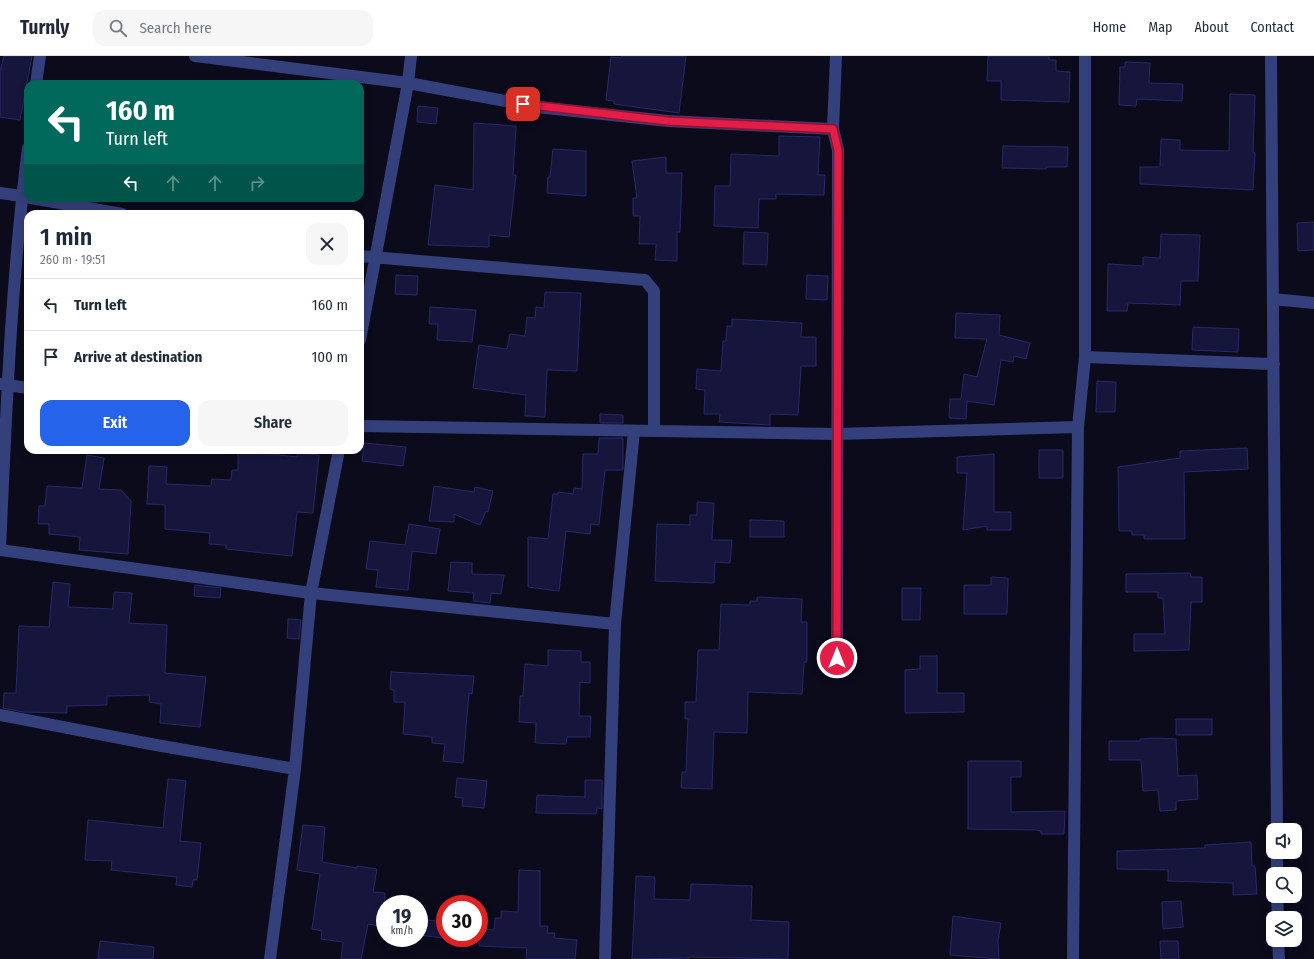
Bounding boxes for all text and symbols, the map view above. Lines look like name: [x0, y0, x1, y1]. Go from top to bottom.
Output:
search box: [93, 10, 373, 46]
text: Turnly: [20, 16, 69, 39]
icon: search: [107, 17, 129, 39]
text: Search here: [139, 19, 212, 37]
text: Home: [1093, 19, 1126, 36]
text: Map: [1148, 19, 1172, 36]
text: About: [1194, 19, 1229, 36]
text: Contact: [1251, 19, 1294, 36]
pin: [506, 87, 540, 121]
icon: arrive: [512, 93, 534, 115]
text: 160 m: [106, 94, 175, 127]
icon: left: [40, 96, 92, 148]
text: Turn left: [106, 128, 168, 150]
icon: left: [120, 172, 142, 194]
icon: ahead: [162, 172, 184, 194]
icon: ahead: [204, 172, 226, 194]
icon: right: [246, 172, 268, 194]
text: 1 min: [40, 223, 92, 251]
button: close: [306, 223, 348, 265]
text: 260 m · 19:51: [40, 252, 105, 267]
icon: left: [40, 294, 62, 316]
text: Turn left: [74, 296, 127, 314]
text: 160 m: [312, 296, 348, 314]
icon: arrive: [40, 346, 62, 368]
text: Arrive at destination: [74, 348, 202, 366]
text: 100 m: [311, 348, 348, 366]
button: Exit: [40, 400, 190, 446]
button: Share: [198, 400, 348, 446]
position arrow: [816, 637, 858, 679]
map controls: [1266, 823, 1302, 947]
button: sound: [1266, 823, 1302, 859]
button: search: [1266, 867, 1302, 903]
speed limit sign: 30: [436, 895, 488, 947]
text: 19: [393, 904, 411, 928]
button: layers: [1266, 911, 1302, 947]
text: km/h: [391, 925, 413, 937]

